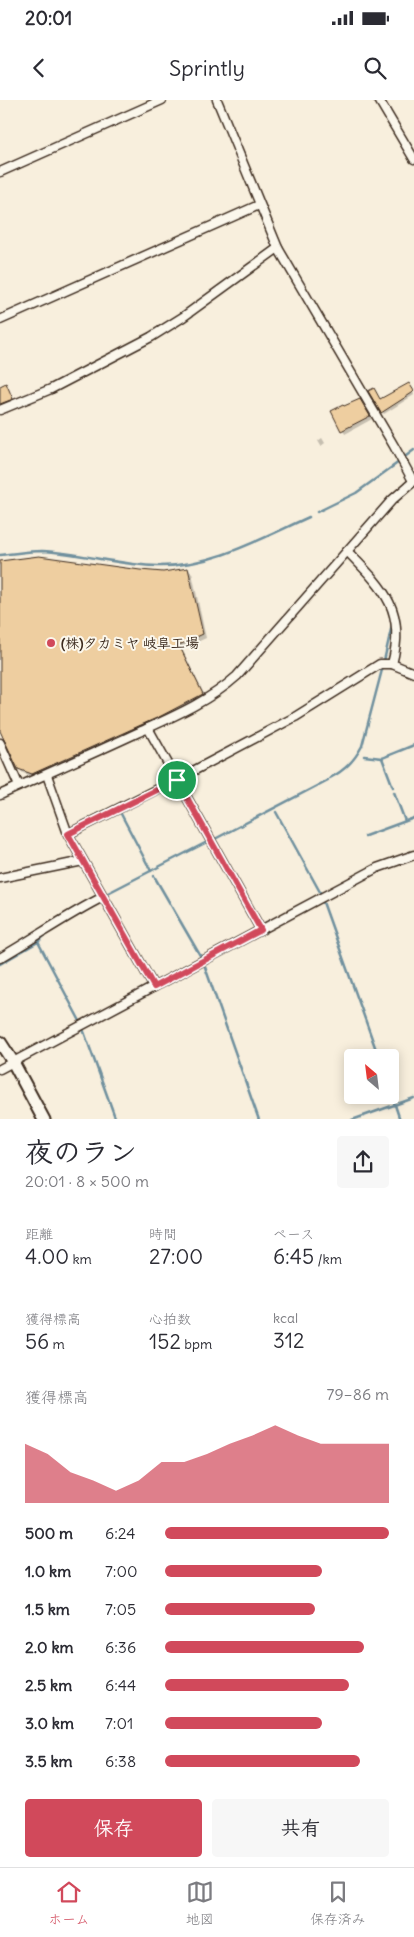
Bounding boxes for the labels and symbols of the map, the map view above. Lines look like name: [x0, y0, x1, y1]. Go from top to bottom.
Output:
place label: (株)タカミヤ 岐阜工場: [61, 634, 199, 652]
marker: (株)タカミヤ 岐阜工場: [45, 637, 57, 649]
pin: [156, 759, 198, 801]
north arrow: [344, 1049, 399, 1104]

